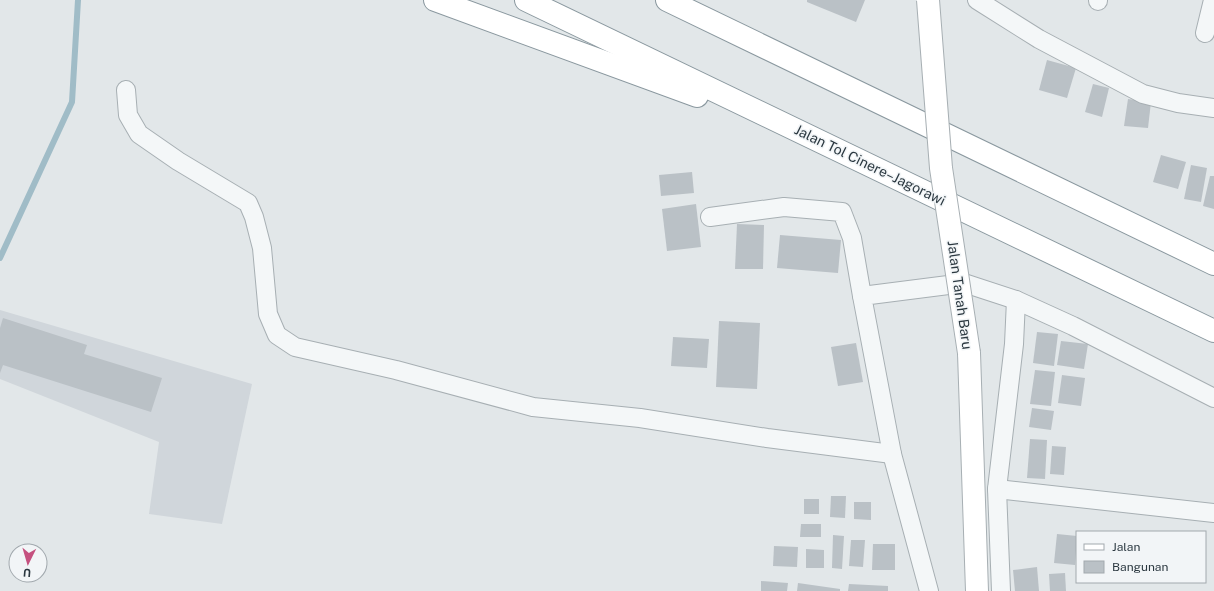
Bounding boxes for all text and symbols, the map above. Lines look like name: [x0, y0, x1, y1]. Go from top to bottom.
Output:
street label: Jalan Tol Cinere–Jagorawi: [792, 121, 948, 209]
street label: Jalan Tanah Baru: [944, 240, 976, 350]
legend: [1076, 531, 1206, 583]
text: Jalan: [1112, 540, 1141, 554]
north arrow: [8, 543, 48, 583]
text: Bangunan: [1112, 560, 1168, 574]
text: U: [23, 567, 32, 579]

